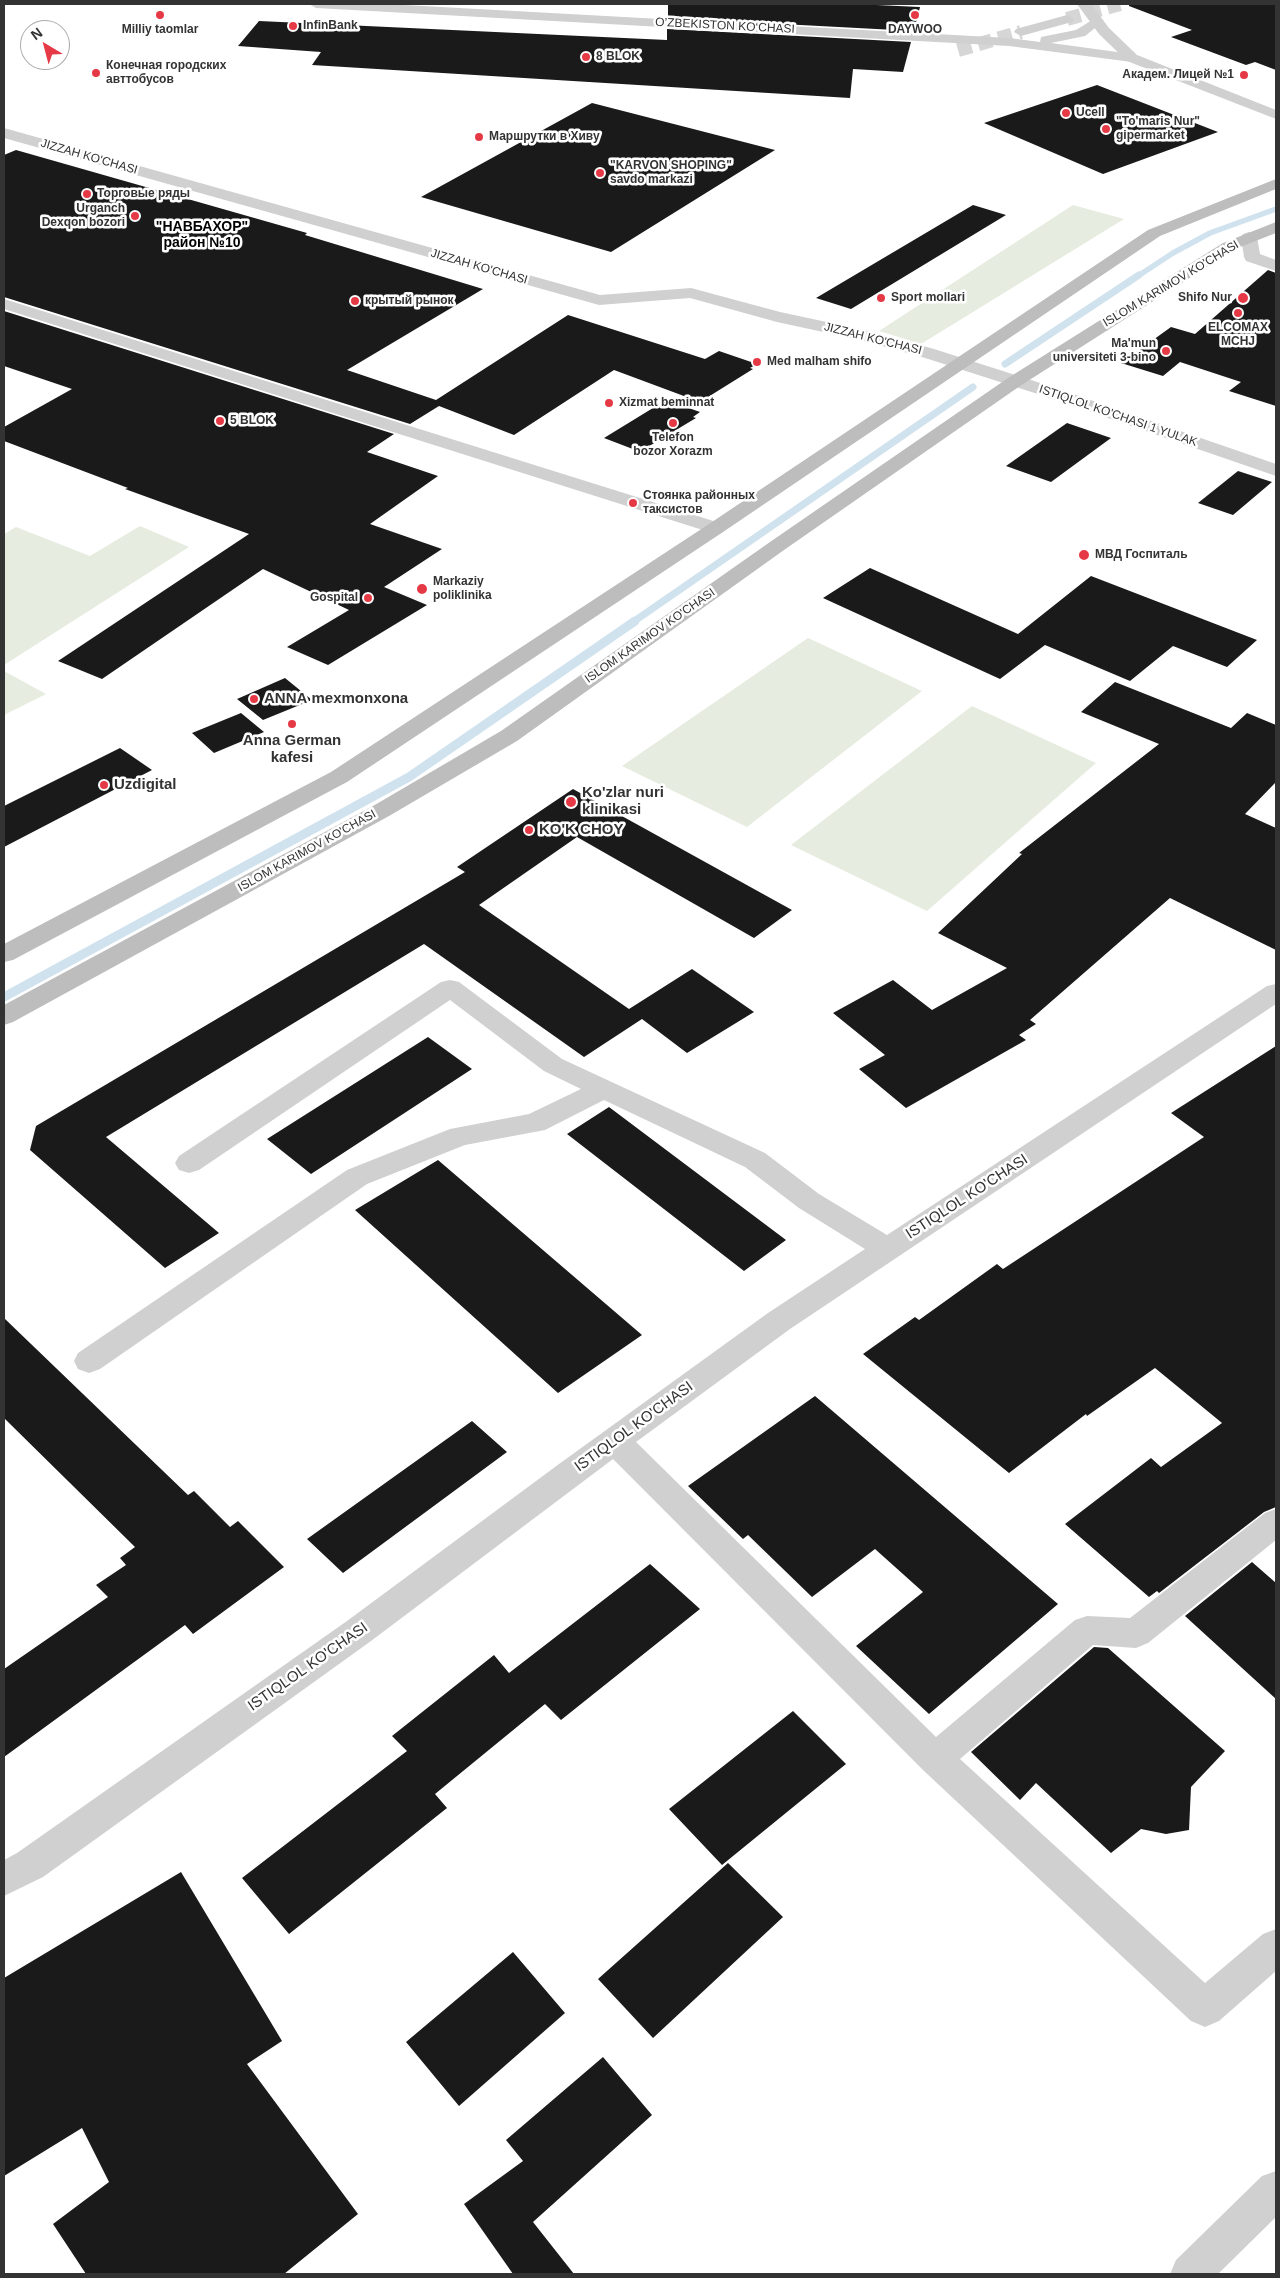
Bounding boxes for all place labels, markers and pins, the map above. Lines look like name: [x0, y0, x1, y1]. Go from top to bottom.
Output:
marker: Milliy taomlar: [154, 9, 166, 21]
marker: DAYWOO: [909, 9, 921, 21]
place label: InfinBank: [303, 19, 358, 33]
marker: InfinBank: [287, 20, 299, 32]
place label: Milliy taomlar: [122, 23, 198, 37]
place label: DAYWOO: [888, 23, 942, 37]
place label: 8 BLOK: [596, 50, 640, 64]
marker: 8 BLOK: [580, 51, 592, 63]
place label: Конечная городских авттобусов: [106, 59, 226, 87]
marker: Конечная городских авттобусов: [90, 67, 102, 79]
place label: Академ. Лицей №1: [1122, 68, 1234, 82]
marker: Академ. Лицей №1: [1238, 69, 1250, 81]
place label: Ucell: [1076, 106, 1105, 120]
marker: Ucell: [1060, 107, 1072, 119]
place label: "To'maris Nur" gipermarket: [1116, 115, 1200, 143]
marker: "To'maris Nur" gipermarket: [1100, 123, 1112, 135]
place label: Маршрутки в Хиву: [489, 130, 600, 144]
marker: Маршрутки в Хиву: [473, 131, 485, 143]
place label: "KARVON SHOPING" savdo markazi: [610, 159, 732, 187]
marker: "KARVON SHOPING" savdo markazi: [594, 167, 606, 179]
place label: Торговые ряды: [97, 187, 190, 201]
marker: Торговые ряды: [81, 188, 93, 200]
place label: Urganch Dexqon bozori: [42, 202, 125, 230]
marker: Urganch Dexqon bozori: [129, 210, 141, 222]
place label: Sport mollari: [891, 291, 965, 305]
place label: Shifo Nur: [1178, 291, 1232, 305]
marker: Shifo Nur: [1236, 291, 1250, 305]
marker: Sport mollari: [875, 292, 887, 304]
place label: крытый рынок: [365, 294, 454, 308]
marker: крытый рынок: [349, 295, 361, 307]
marker: ELCOMAX MCHJ: [1232, 307, 1244, 319]
place label: ELCOMAX MCHJ: [1208, 321, 1268, 349]
place label: Ma'mun universiteti 3-bino: [1053, 337, 1156, 365]
marker: Ma'mun universiteti 3-bino: [1160, 345, 1172, 357]
place label: Med malham shifo: [767, 355, 872, 369]
marker: Med malham shifo: [751, 356, 763, 368]
place label: Xizmat beminnat: [619, 396, 714, 410]
marker: Xizmat beminnat: [603, 397, 615, 409]
place label: 5 BLOK: [230, 414, 274, 428]
marker: 5 BLOK: [214, 415, 226, 427]
marker: Telefon bozor Xorazm: [667, 417, 679, 429]
place label: Telefon bozor Xorazm: [633, 431, 713, 459]
place label: Стоянка районных таксистов: [643, 489, 755, 517]
marker: Стоянка районных таксистов: [627, 497, 639, 509]
marker: МВД Госпиталь: [1077, 548, 1091, 562]
place label: МВД Госпиталь: [1095, 548, 1188, 562]
place label: Markaziy poliklinika: [433, 575, 492, 603]
marker: Markaziy poliklinika: [415, 582, 429, 596]
place label: Gospital: [310, 591, 358, 605]
marker: Gospital: [362, 592, 374, 604]
place label: ANNA mexmonxona: [264, 690, 408, 708]
marker: ANNA mexmonxona: [248, 693, 260, 705]
marker: Anna German kafesi: [286, 718, 298, 730]
place label: Anna German kafesi: [243, 732, 341, 767]
place label: Uzdigital: [114, 776, 176, 794]
marker: Uzdigital: [98, 779, 110, 791]
place label: Ko'zlar nuri klinikasi: [582, 784, 664, 819]
marker: Ko'zlar nuri klinikasi: [564, 795, 578, 809]
place label: KO'K CHOY: [539, 821, 623, 839]
marker: KO'K CHOY: [523, 824, 535, 836]

